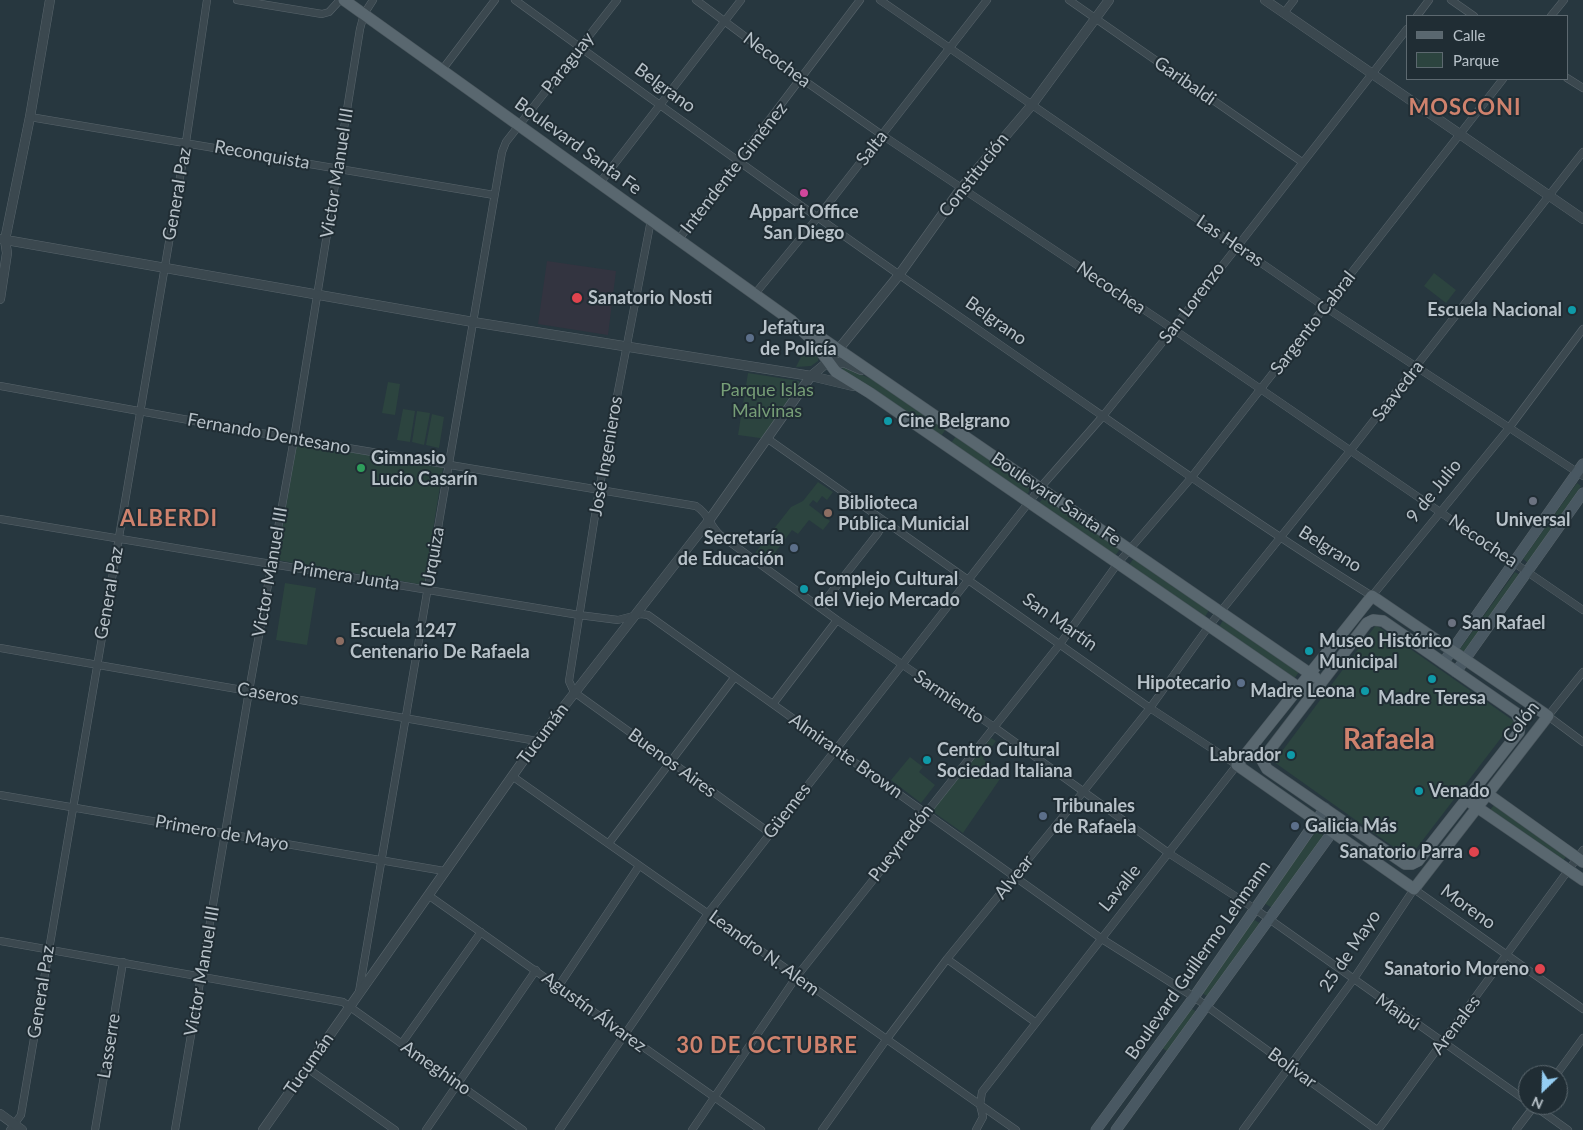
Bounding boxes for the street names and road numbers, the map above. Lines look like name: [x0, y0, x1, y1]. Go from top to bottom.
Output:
street label: Paraguay: [537, 28, 599, 98]
street label: Necochea: [739, 28, 815, 92]
street label: Garibaldi: [1150, 52, 1220, 110]
street label: Belgrano: [630, 59, 700, 117]
street label: Boulevard Santa Fe: [510, 93, 646, 199]
street label: Intendente Giménez: [676, 98, 792, 238]
street label: Victor Manuel III: [316, 106, 358, 240]
street label: Salta: [852, 126, 892, 170]
street label: Constitución: [935, 129, 1013, 221]
street label: Reconquista: [213, 136, 311, 174]
street label: General Paz: [158, 146, 196, 242]
street label: Las Heras: [1192, 211, 1268, 271]
street label: Necochea: [1072, 257, 1150, 319]
street label: San Lorenzo: [1155, 258, 1229, 348]
street label: Sargento Cabral: [1266, 267, 1360, 379]
street label: Belgrano: [961, 292, 1031, 350]
street label: Saavedra: [1368, 356, 1428, 426]
street label: José Ingenieros: [585, 394, 627, 518]
street label: Fernando Dentesano: [186, 409, 352, 459]
street label: Boulevard Santa Fe: [987, 448, 1125, 550]
street label: 9 de Julio: [1402, 455, 1466, 527]
street label: Victor Manuel III: [248, 505, 292, 639]
street label: Necochea: [1444, 510, 1522, 572]
street label: Belgrano: [1295, 521, 1365, 577]
street label: Urquiza: [417, 525, 449, 589]
street label: General Paz: [90, 545, 128, 641]
street label: Primera Junta: [291, 557, 401, 595]
street label: San Martín: [1018, 588, 1102, 656]
street label: Sarmiento: [910, 666, 988, 728]
street label: Caseros: [235, 678, 301, 710]
street label: Colón: [1498, 697, 1544, 747]
street label: Tucumán: [513, 699, 573, 769]
street label: Almirante Brown: [785, 709, 907, 803]
street label: Buenos Aires: [624, 724, 720, 802]
street label: Güemes: [759, 779, 815, 843]
street label: Pueyrredón: [864, 800, 938, 886]
street label: Primero de Mayo: [153, 811, 291, 855]
street label: Alvear: [990, 851, 1038, 903]
street label: Boulevard Guillermo Lehmann: [1121, 856, 1275, 1064]
street label: Lavalle: [1095, 860, 1145, 916]
street label: Moreno: [1436, 880, 1500, 934]
street label: Victor Manuel III: [180, 904, 224, 1038]
street label: Leandro N. Alem: [704, 906, 824, 1000]
street label: 25 de Mayo: [1315, 906, 1385, 996]
street label: General Paz: [23, 944, 59, 1040]
street label: Agustín Álvarez: [538, 967, 650, 1057]
street label: Maipú: [1371, 989, 1425, 1035]
street label: Arenales: [1427, 991, 1485, 1059]
street label: Lasserre: [93, 1012, 125, 1080]
street label: Tucumán: [280, 1029, 338, 1099]
street label: Ameghino: [397, 1036, 475, 1100]
street label: Bolívar: [1263, 1043, 1321, 1093]

